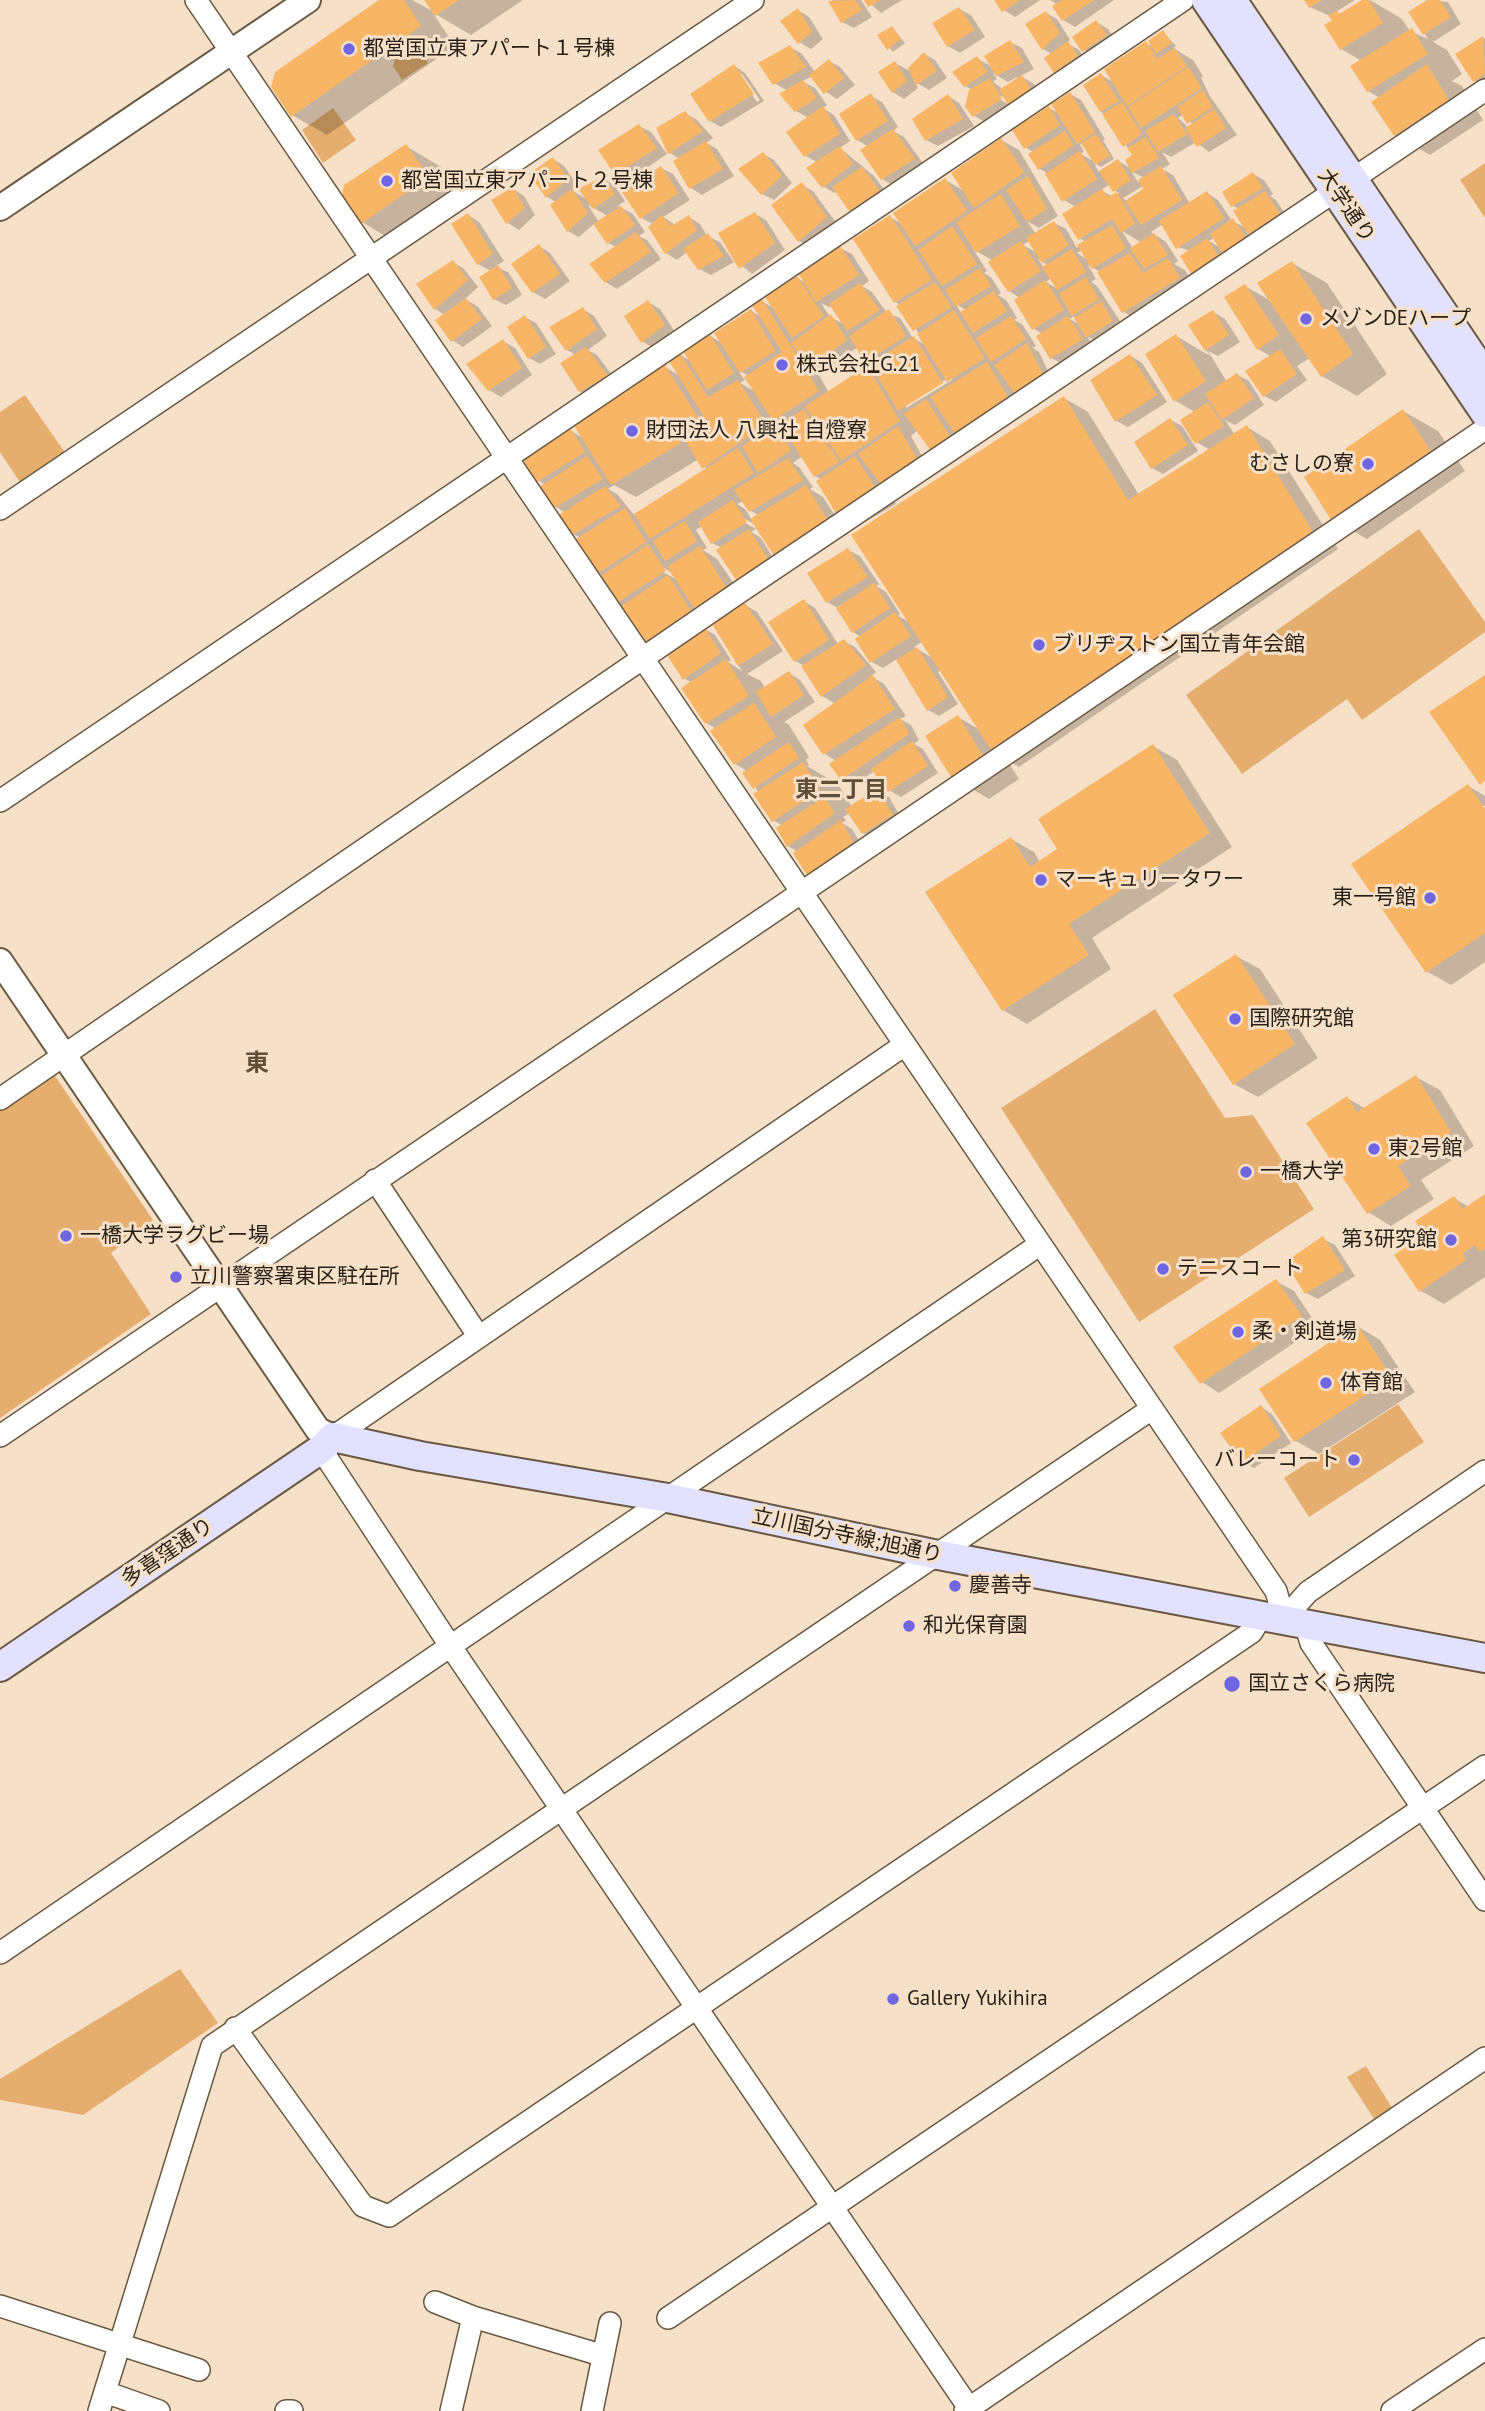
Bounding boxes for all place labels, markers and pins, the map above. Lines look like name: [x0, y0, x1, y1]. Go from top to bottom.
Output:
place label: 都営国立東アパート１号棟: [363, 36, 615, 62]
marker: 都営国立東アパート１号棟: [341, 41, 357, 57]
place label: 都営国立東アパート２号棟: [401, 168, 653, 194]
marker: 都営国立東アパート２号棟: [379, 173, 395, 189]
place label: メゾンDEハープ: [1320, 306, 1471, 332]
marker: メゾンDEハープ: [1298, 311, 1314, 327]
place label: 株式会社G.21: [796, 352, 920, 378]
marker: 株式会社G.21: [774, 357, 790, 373]
place label: 財団法人 八興社 自燈寮: [646, 418, 867, 444]
marker: 財団法人 八興社 自燈寮: [624, 423, 640, 439]
place label: むさしの寮: [1249, 451, 1354, 477]
marker: むさしの寮: [1360, 456, 1376, 472]
place label: ブリヂストン国立青年会館: [1053, 632, 1305, 658]
marker: ブリヂストン国立青年会館: [1031, 637, 1047, 653]
place label: マーキュリータワー: [1055, 867, 1244, 893]
marker: マーキュリータワー: [1033, 872, 1049, 888]
place label: 東一号館: [1332, 885, 1416, 911]
marker: 東一号館: [1422, 890, 1438, 906]
place label: 国際研究館: [1249, 1006, 1354, 1032]
marker: 国際研究館: [1227, 1011, 1243, 1027]
place label: 東2号館: [1388, 1136, 1462, 1162]
marker: 東2号館: [1366, 1141, 1382, 1157]
place label: 一橋大学: [1260, 1159, 1344, 1185]
marker: 一橋大学: [1238, 1164, 1254, 1180]
place label: 一橋大学ラグビー場: [80, 1223, 269, 1249]
place label: 第3研究館: [1342, 1227, 1437, 1253]
marker: 一橋大学ラグビー場: [58, 1228, 74, 1244]
marker: 第3研究館: [1443, 1232, 1459, 1248]
place label: テニスコート: [1177, 1256, 1303, 1282]
marker: テニスコート: [1155, 1261, 1171, 1277]
place label: 立川警察署東区駐在所: [190, 1264, 400, 1290]
marker: 立川警察署東区駐在所: [168, 1269, 184, 1285]
place label: 柔・剣道場: [1252, 1319, 1357, 1345]
marker: 柔・剣道場: [1230, 1324, 1246, 1340]
place label: 体育館: [1340, 1370, 1403, 1396]
marker: 体育館: [1318, 1375, 1334, 1391]
place label: バレーコート: [1214, 1447, 1340, 1473]
marker: バレーコート: [1346, 1452, 1362, 1468]
place label: 慶善寺: [969, 1573, 1032, 1599]
marker: 慶善寺: [947, 1578, 963, 1594]
place label: 和光保育園: [923, 1613, 1028, 1639]
marker: 和光保育園: [901, 1618, 917, 1634]
place label: 国立さくら病院: [1248, 1671, 1395, 1697]
marker: 国立さくら病院: [1222, 1674, 1242, 1694]
place label: Gallery Yukihira: [907, 1986, 1048, 2012]
marker: Gallery Yukihira: [885, 1991, 901, 2007]

